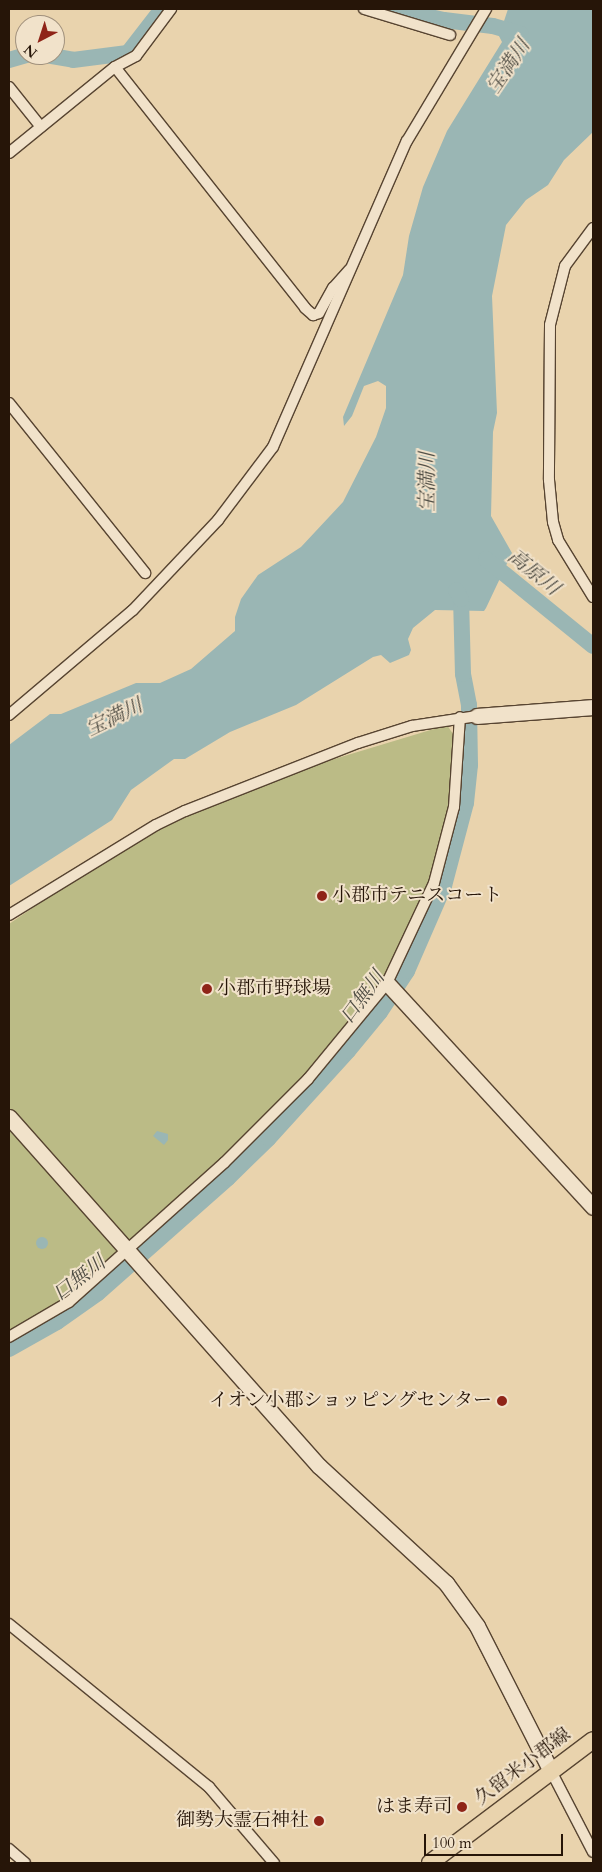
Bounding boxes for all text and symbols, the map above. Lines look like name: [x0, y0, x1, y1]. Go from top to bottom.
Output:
north arrow: [15, 15, 65, 65]
water label: 宝満川: [481, 34, 535, 98]
text: N: [20, 40, 41, 62]
water label: 宝満川: [415, 452, 439, 512]
water label: 高原川: [503, 544, 565, 600]
water label: 宝満川: [82, 693, 146, 741]
place label: 小郡市テニスコート: [332, 885, 503, 907]
marker: 小郡市テニスコート: [316, 890, 328, 902]
water label: 口無川: [335, 966, 389, 1028]
place label: 小郡市野球場: [217, 978, 331, 1000]
marker: 小郡市野球場: [201, 983, 213, 995]
water label: 口無川: [48, 1250, 110, 1306]
place label: イオン小郡ショッピングセンター: [207, 1390, 492, 1412]
marker: イオン小郡ショッピングセンター: [496, 1395, 508, 1407]
street label: 久留米小郡線: [471, 1724, 575, 1810]
place label: はま寿司: [376, 1796, 452, 1818]
marker: はま寿司: [456, 1801, 468, 1813]
place label: 御勢大霊石神社: [176, 1810, 309, 1832]
marker: 御勢大霊石神社: [313, 1815, 325, 1827]
scale bar: [427, 1824, 566, 1856]
text: 100 m: [432, 1833, 472, 1853]

